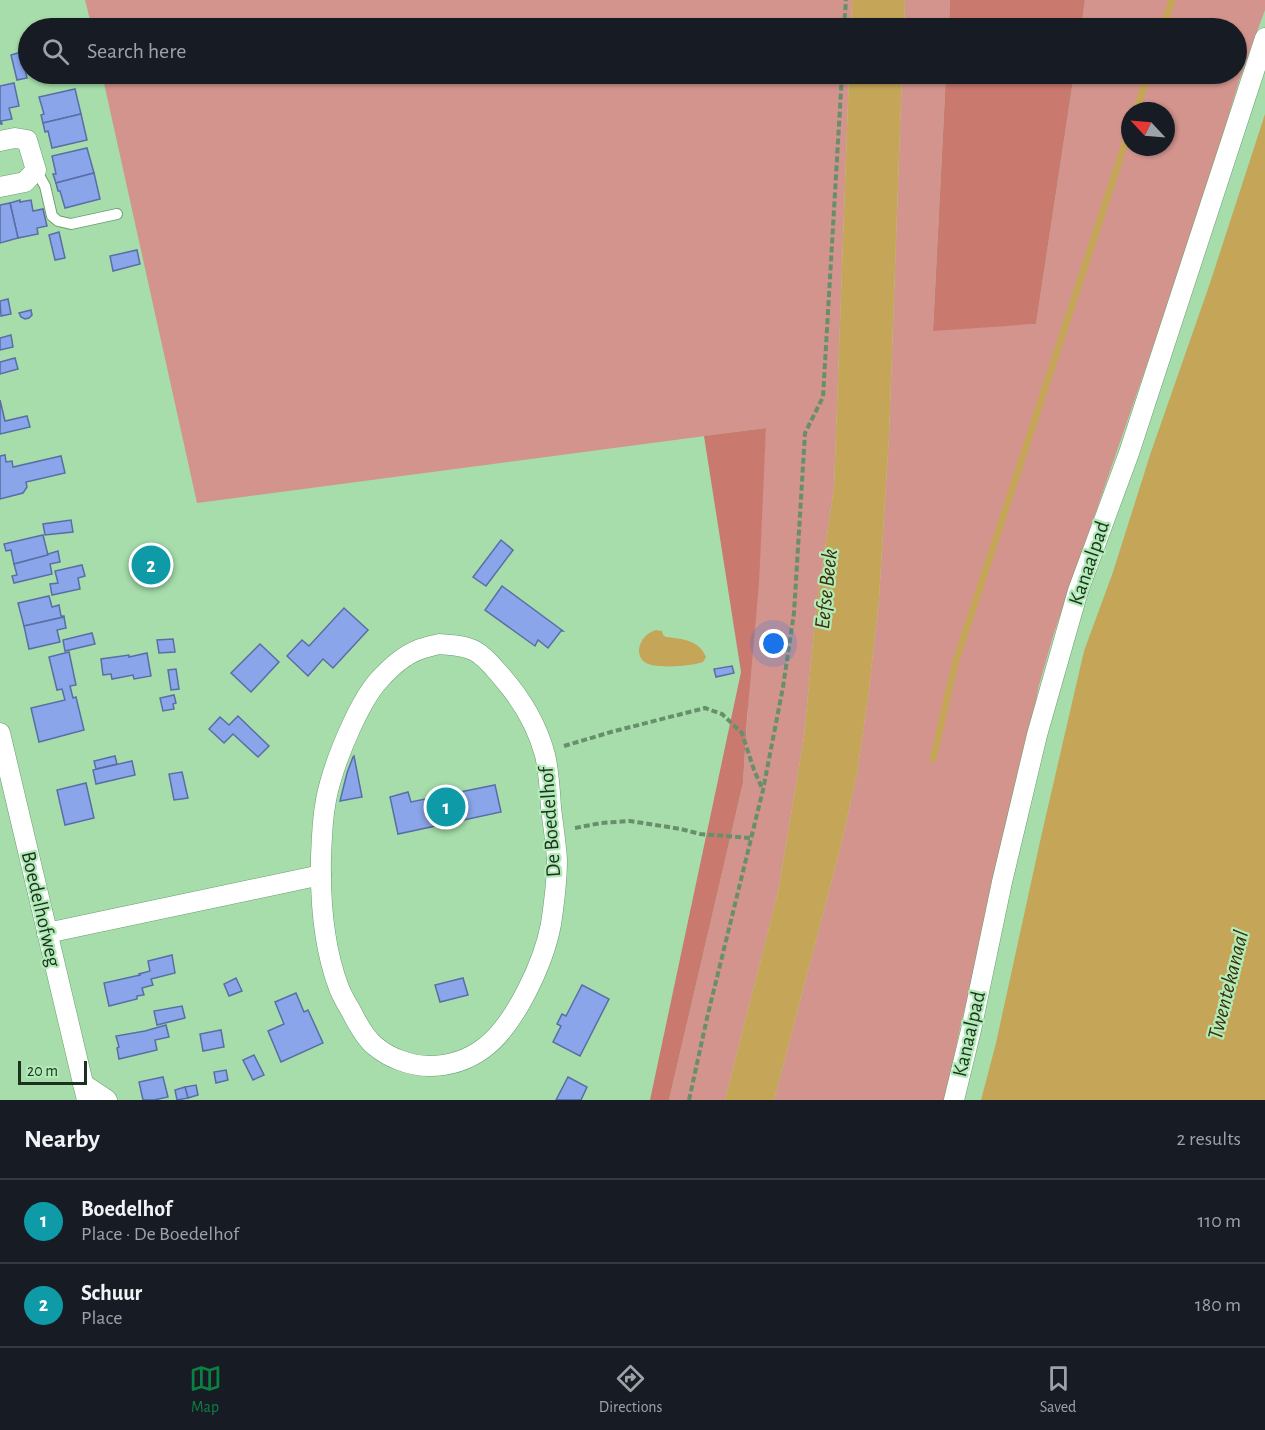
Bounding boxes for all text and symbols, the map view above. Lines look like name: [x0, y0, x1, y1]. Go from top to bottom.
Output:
search box: [18, 18, 1247, 84]
icon: search: [39, 35, 72, 68]
text: Search here: [87, 40, 186, 62]
north arrow: [1121, 102, 1175, 156]
street label: Kanaalpad: [1065, 518, 1113, 608]
pin: 2: [132, 542, 170, 588]
water label: Eefse Beek: [811, 548, 841, 630]
your location: [759, 629, 788, 658]
street label: De Boedelhof: [536, 764, 564, 878]
pin: 1: [426, 784, 466, 830]
street label: Boedelhofweg: [18, 849, 65, 970]
water label: Twentekanaal: [1204, 928, 1252, 1042]
street label: Kanaalpad: [949, 989, 989, 1079]
scale bar: [18, 1058, 87, 1086]
text: 20 m: [27, 1063, 58, 1079]
text: Nearby: [24, 1126, 100, 1152]
text: 2 results: [1177, 1129, 1241, 1149]
text: Boedelhof: [81, 1198, 172, 1220]
text: 1: [40, 1211, 47, 1231]
text: 110 m: [1197, 1211, 1241, 1231]
text: Place · De Boedelhof: [81, 1224, 239, 1244]
text: Schuur: [81, 1282, 142, 1304]
text: 2: [39, 1295, 48, 1315]
text: 180 m: [1195, 1295, 1241, 1315]
text: Place: [81, 1308, 122, 1328]
tab: Map: [189, 1362, 222, 1417]
tab: Directions: [599, 1362, 663, 1417]
tab: Saved: [1040, 1362, 1076, 1417]

